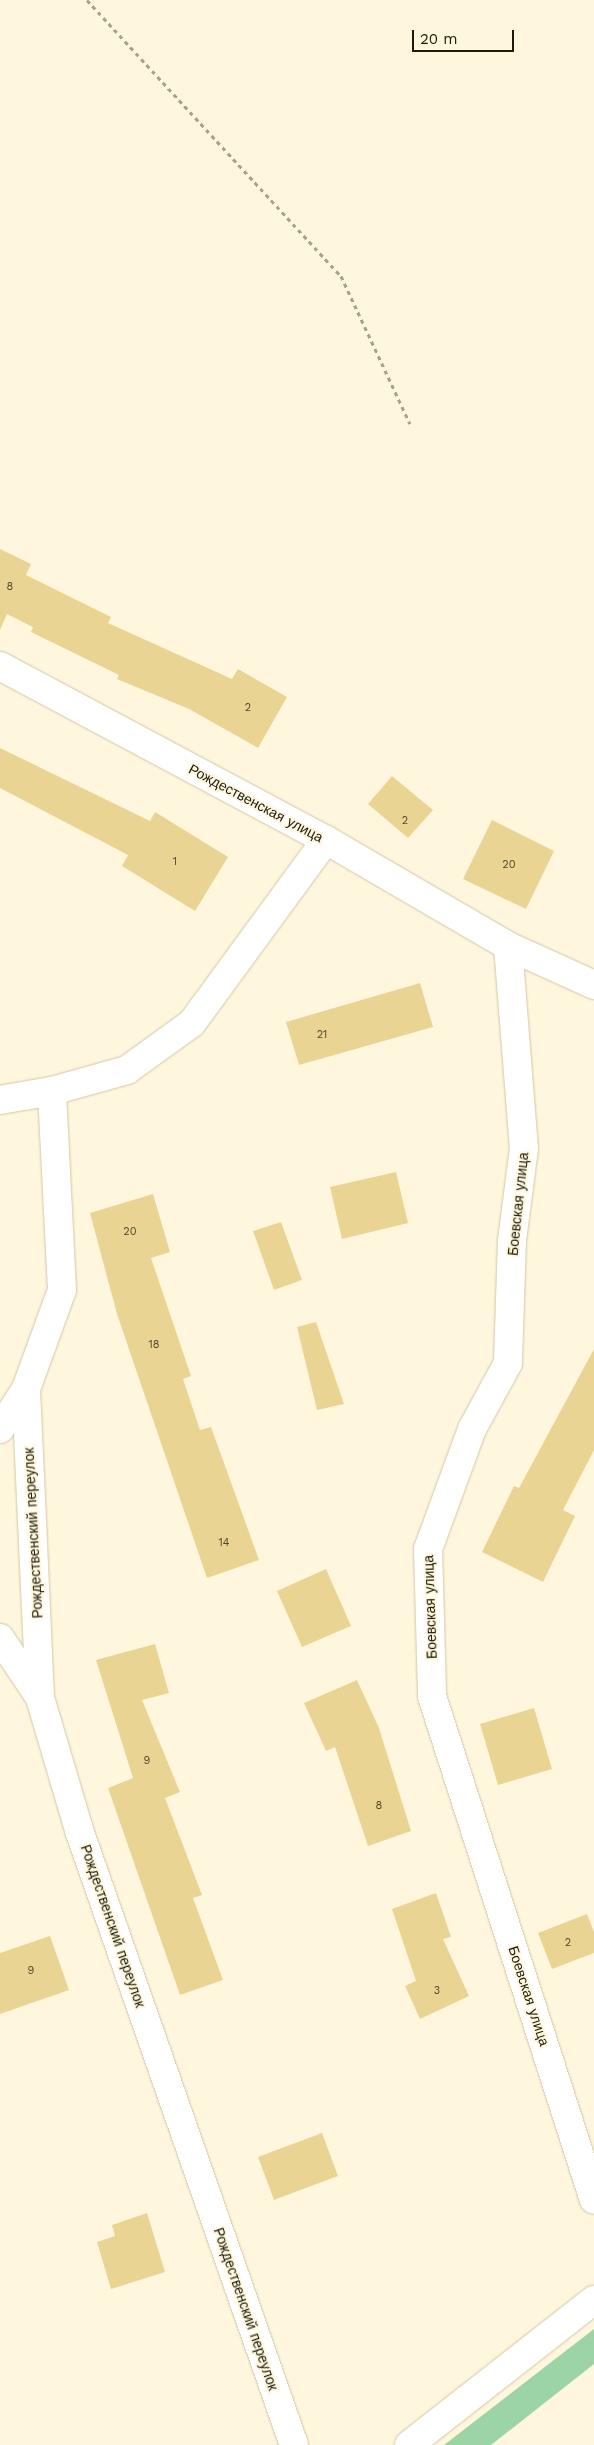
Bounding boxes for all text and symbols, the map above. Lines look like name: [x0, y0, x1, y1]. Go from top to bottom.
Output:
scale bar: [414, 20, 516, 52]
text: 20 m: [420, 30, 458, 48]
house number: 8: [7, 580, 13, 594]
house number: 2: [245, 701, 251, 715]
street label: Рождественская улица: [186, 760, 326, 846]
house number: 2: [402, 814, 408, 828]
house number: 1: [173, 855, 177, 869]
house number: 20: [502, 858, 516, 872]
house number: 21: [317, 1028, 327, 1042]
street label: Боевская улица: [504, 1151, 532, 1257]
house number: 20: [123, 1225, 137, 1239]
house number: 18: [148, 1338, 160, 1352]
street label: Рождественский переулок: [20, 1447, 46, 1619]
house number: 14: [218, 1536, 230, 1550]
street label: Боевская улица: [420, 1555, 440, 1659]
house number: 9: [144, 1754, 150, 1768]
house number: 8: [376, 1799, 382, 1813]
street label: Рождественский переулок: [77, 1842, 149, 2010]
house number: 2: [565, 1936, 571, 1950]
street label: Боевская улица: [505, 1944, 553, 2048]
house number: 9: [28, 1964, 34, 1978]
house number: 3: [434, 1984, 440, 1998]
street label: Рождественский переулок: [210, 2225, 282, 2393]

